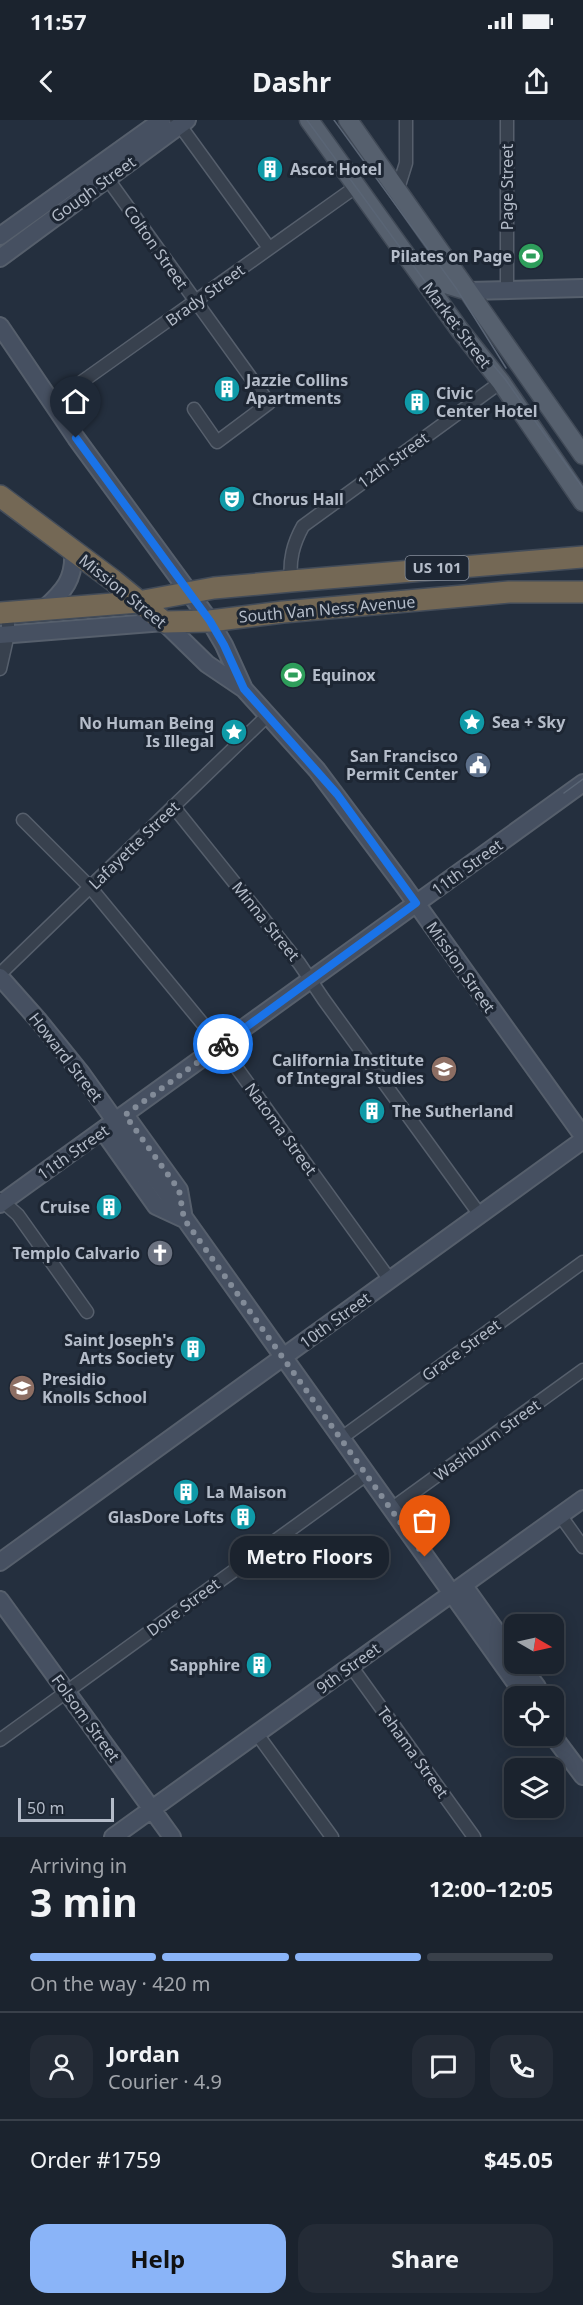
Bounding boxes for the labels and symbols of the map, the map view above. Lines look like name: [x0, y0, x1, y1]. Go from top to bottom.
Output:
street label: Page Street: [496, 144, 518, 230]
street label: Gough Street: [46, 151, 140, 227]
building icon: Ascot Hotel: [255, 154, 285, 184]
place label: Ascot Hotel: [290, 158, 382, 180]
street label: Colton Street: [119, 201, 193, 294]
sports icon: Pilates on Page: [516, 241, 546, 271]
place label: Pilates on Page: [390, 245, 512, 267]
street label: Brady Street: [161, 259, 249, 331]
street label: Market Street: [417, 278, 497, 373]
place label: Jazzie Collins Apartments: [244, 369, 348, 409]
building icon: Jazzie Collins Apartments: [212, 374, 242, 404]
pin: [50, 376, 101, 438]
place label: Civic Center Hotel: [436, 382, 538, 422]
building icon: Civic Center Hotel: [402, 387, 432, 417]
street label: 12th Street: [353, 427, 433, 493]
theatre icon: Chorus Hall: [217, 484, 247, 514]
place label: Chorus Hall: [252, 488, 344, 510]
street label: Mission Street: [75, 549, 171, 633]
road number: US 101: [406, 556, 468, 580]
street label: South Van Ness Avenue: [238, 590, 416, 628]
sports icon: Equinox: [278, 660, 308, 690]
place label: Equinox: [312, 664, 376, 686]
place icon: Sea + Sky: [457, 707, 487, 737]
place label: Sea + Sky: [492, 711, 566, 733]
place label: No Human Being Is Illegal: [79, 712, 214, 752]
place icon: No Human Being Is Illegal: [219, 717, 249, 747]
place label: San Francisco Permit Center: [346, 745, 458, 785]
public building icon: San Francisco Permit Center: [463, 750, 493, 780]
street label: Lafayette Street: [84, 796, 184, 894]
street label: 11th Street: [427, 834, 507, 900]
street label: Minna Street: [227, 877, 305, 965]
street label: Mission Street: [421, 917, 501, 1017]
street label: Howard Street: [24, 1008, 108, 1106]
courier: [193, 1014, 253, 1074]
place label: California Institute of Integral Studies: [272, 1049, 424, 1089]
school or university icon: California Institute of Integral Studies: [429, 1054, 459, 1084]
street label: Natoma Street: [240, 1078, 322, 1180]
building icon: The Sutherland: [357, 1096, 387, 1126]
place label: The Sutherland: [392, 1100, 513, 1122]
street label: 11th Street: [33, 1119, 113, 1185]
building icon: Cruise: [94, 1192, 124, 1222]
place label: Cruise: [40, 1196, 90, 1218]
church icon: Templo Calvario: [145, 1238, 175, 1268]
place label: Templo Calvario: [12, 1242, 140, 1264]
street label: 10th Street: [295, 1287, 375, 1353]
street label: Grace Street: [417, 1314, 505, 1386]
place label: Saint Joseph's Arts Society: [64, 1329, 175, 1369]
building icon: Saint Joseph's Arts Society: [178, 1334, 208, 1364]
place label: Presidio Knolls School: [42, 1368, 147, 1408]
school or university icon: Presidio Knolls School: [7, 1373, 37, 1403]
street label: Washburn Street: [430, 1394, 545, 1486]
building icon: La Maison: [171, 1477, 201, 1507]
place label: La Maison: [206, 1481, 287, 1503]
pin: [399, 1495, 450, 1557]
building icon: GlasDore Lofts: [228, 1502, 258, 1532]
place label: GlasDore Lofts: [108, 1506, 224, 1528]
callout: Metro Floors: [230, 1536, 389, 1578]
street label: Dore Street: [142, 1573, 224, 1641]
north arrow: [504, 1614, 564, 1674]
street label: 9th Street: [312, 1637, 384, 1699]
building icon: Sapphire: [244, 1650, 274, 1680]
place label: Sapphire: [170, 1654, 240, 1676]
street label: Folsom Street: [47, 1670, 125, 1766]
street label: Tehama Street: [372, 1702, 454, 1803]
scale bar: [18, 1795, 114, 1822]

